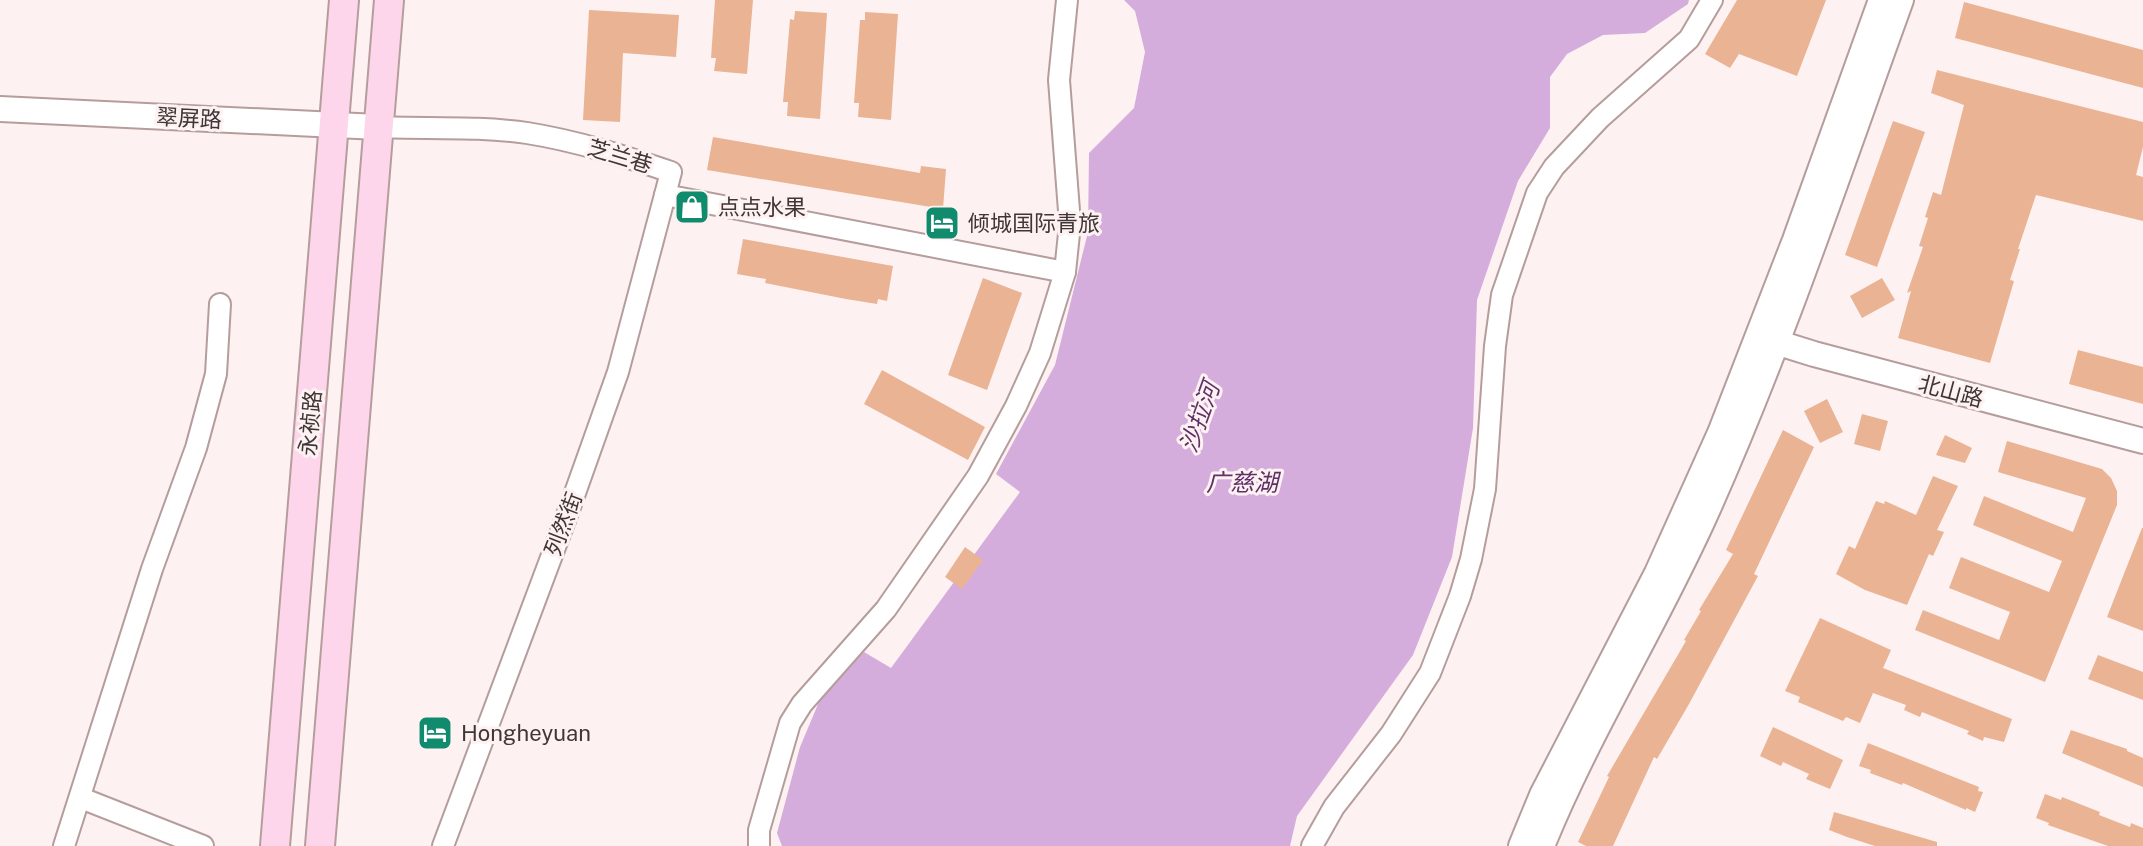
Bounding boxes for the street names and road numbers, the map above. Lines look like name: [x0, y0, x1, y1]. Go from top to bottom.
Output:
street label: 翠屏路: [155, 103, 223, 133]
street label: 芝兰巷: [585, 134, 655, 178]
street label: 北山路: [1916, 370, 1986, 412]
street label: 永祯路: [294, 389, 326, 457]
street label: 列然街: [539, 489, 587, 559]

